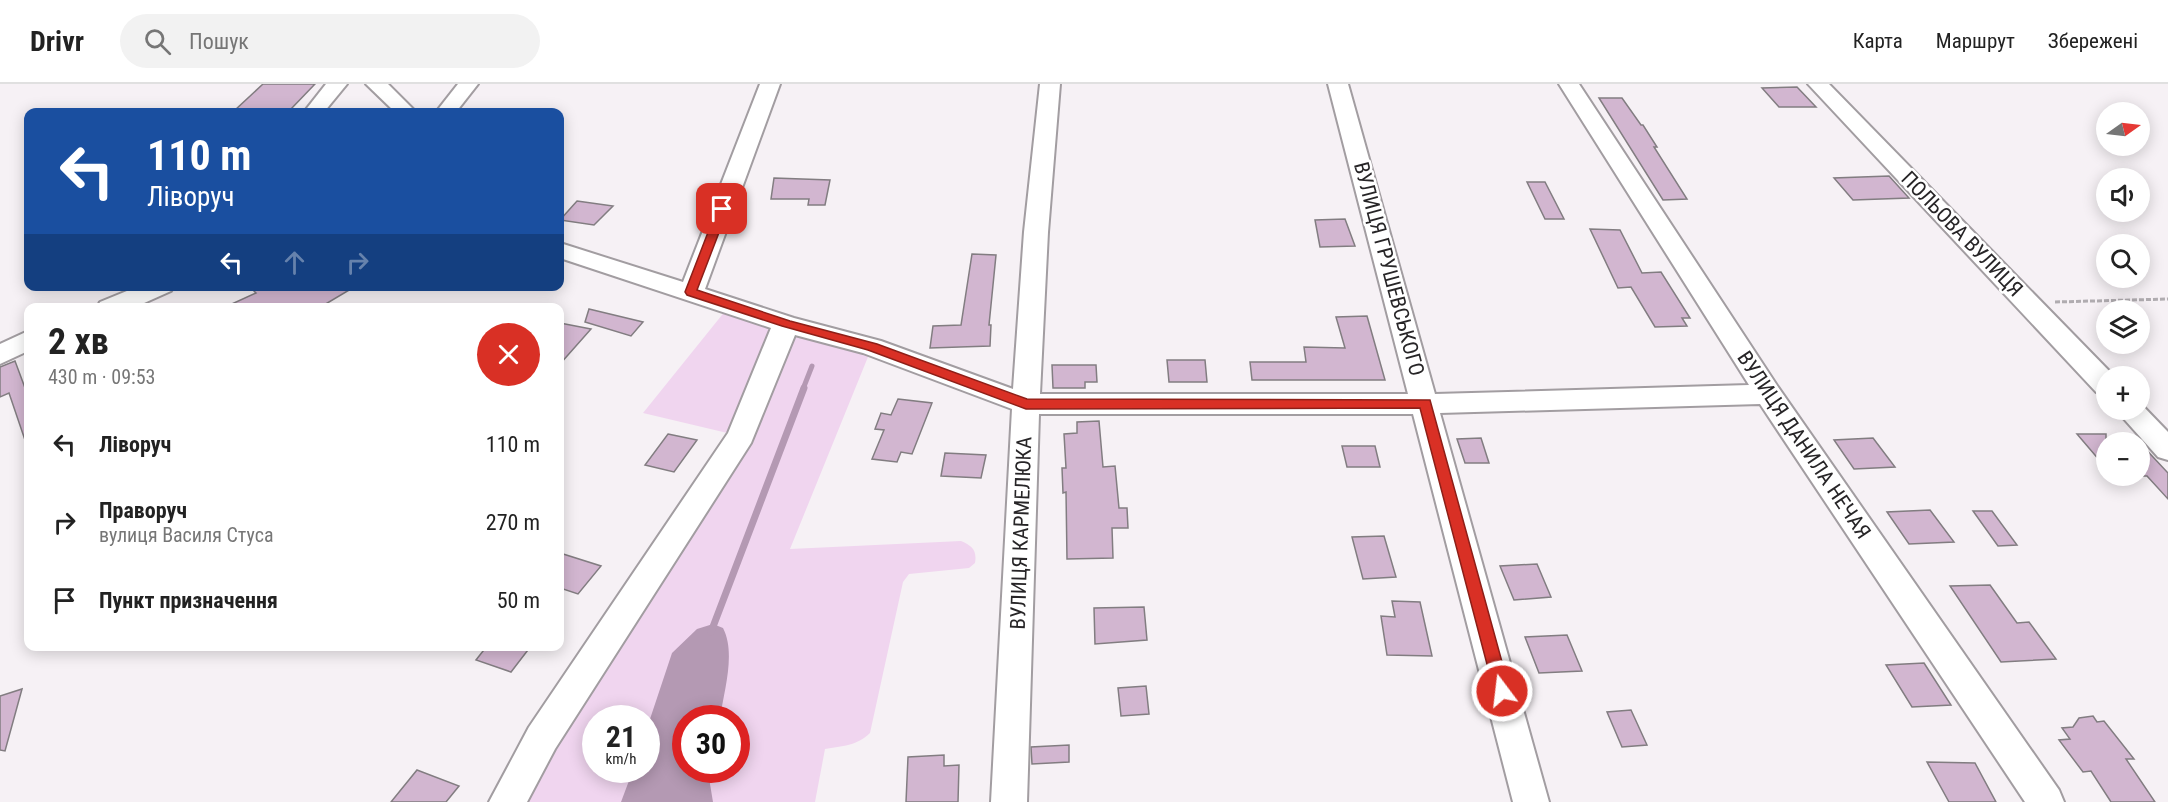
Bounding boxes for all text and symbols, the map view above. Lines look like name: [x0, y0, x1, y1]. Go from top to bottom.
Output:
search box: [120, 14, 540, 68]
text: Drivr: [30, 25, 84, 58]
icon: search: [141, 25, 174, 58]
text: Пошук: [189, 29, 249, 54]
text: Карта: [1853, 29, 1903, 53]
text: Маршрут: [1936, 29, 2015, 53]
text: Збережені: [2048, 29, 2138, 53]
north arrow: [2096, 102, 2150, 156]
map controls: [2096, 102, 2150, 486]
text: 110 m: [147, 131, 252, 180]
icon: left: [48, 132, 126, 210]
street label: ВУЛИЦЯ ГРУШЕВСЬКОГО: [1349, 159, 1429, 379]
street label: ПОЛЬОВА ВУЛИЦЯ: [1896, 167, 2028, 301]
button: sound: [2096, 168, 2150, 222]
text: Ліворуч: [147, 181, 234, 213]
pin: [696, 183, 747, 234]
icon: arrive: [705, 192, 738, 225]
button: search: [2096, 234, 2150, 288]
icon: left: [215, 246, 248, 279]
icon: ahead: [278, 246, 311, 279]
icon: right: [341, 246, 374, 279]
button: layers: [2096, 300, 2150, 354]
text: 2 хв: [48, 321, 109, 363]
button: close: [477, 323, 540, 386]
street label: ВУЛИЦЯ ДАНИЛА НЕЧАЯ: [1732, 347, 1876, 543]
text: 430 m · 09:53: [48, 365, 155, 389]
button: +: [2096, 366, 2150, 420]
icon: left: [48, 428, 81, 461]
text: Ліворуч: [99, 432, 171, 457]
text: 110 m: [486, 432, 540, 457]
button: −: [2096, 432, 2150, 486]
street label: ВУЛИЦЯ КАРМЕЛЮКА: [1006, 436, 1036, 630]
text: Праворуч: [99, 498, 187, 523]
icon: right: [48, 506, 81, 539]
text: 270 m: [486, 510, 540, 535]
text: вулиця Василя Стуса: [99, 523, 273, 547]
icon: arrive: [48, 584, 81, 617]
text: Пункт призначення: [99, 588, 278, 613]
text: 50 m: [497, 588, 540, 613]
position arrow: [1470, 659, 1534, 723]
speed limit sign: 30: [672, 705, 750, 783]
text: 21: [606, 719, 636, 754]
text: km/h: [606, 750, 636, 768]

